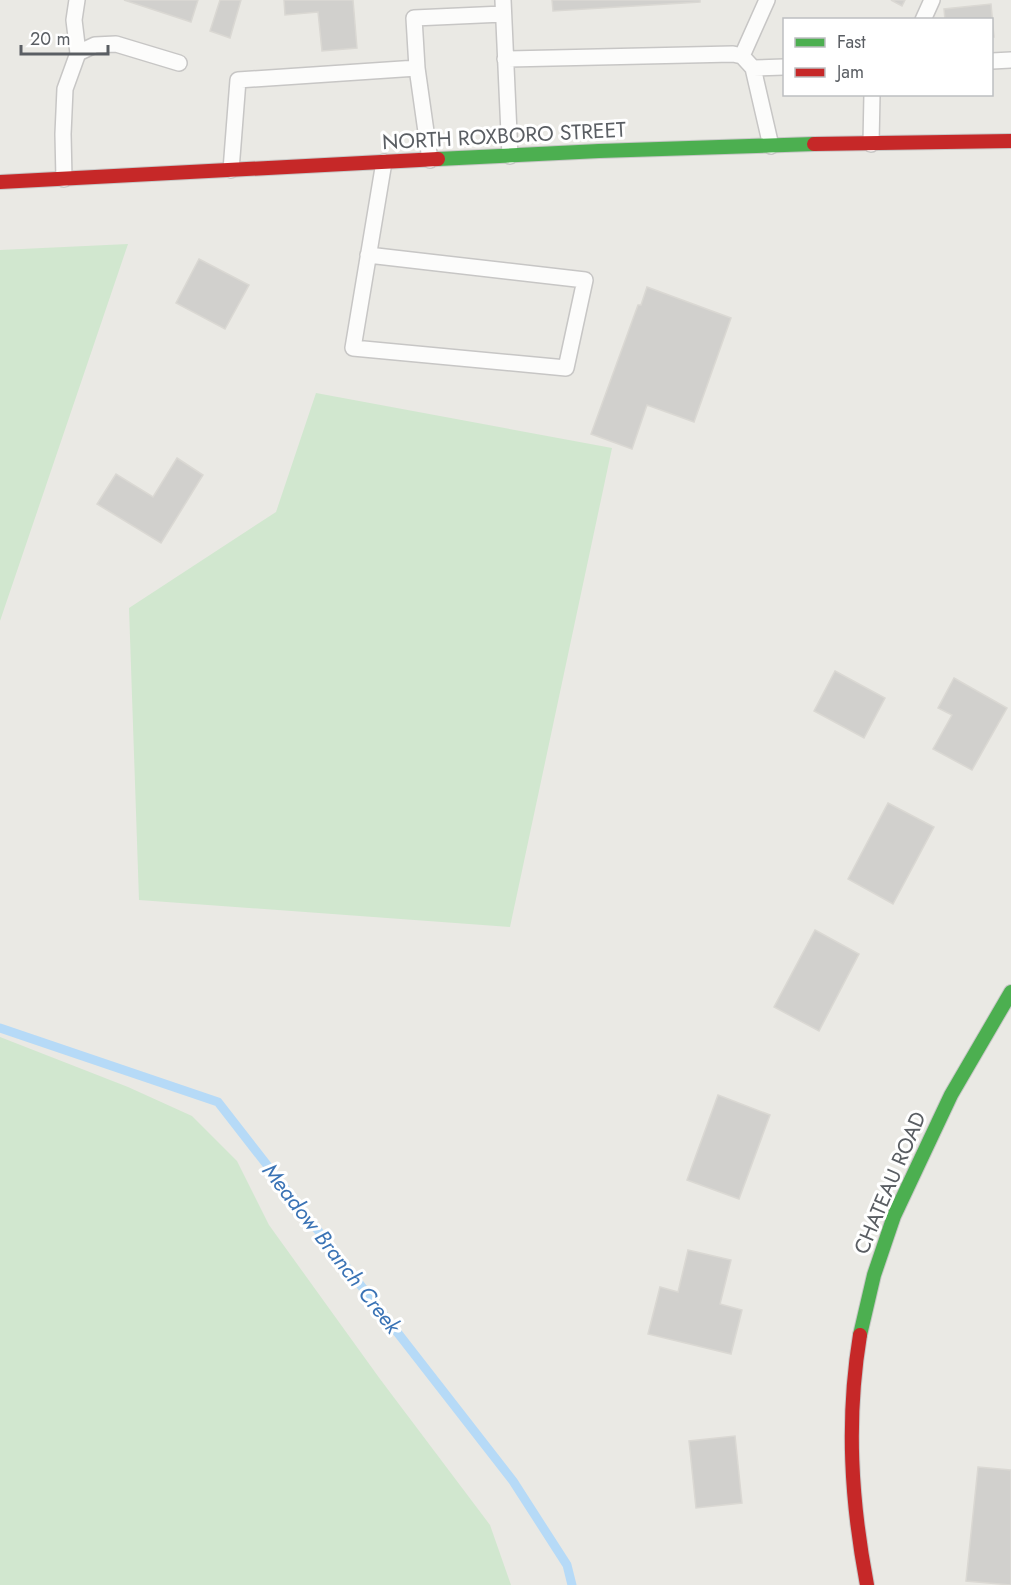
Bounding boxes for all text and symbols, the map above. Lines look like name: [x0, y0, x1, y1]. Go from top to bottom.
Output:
scale bar: [21, 18, 108, 56]
legend: [783, 18, 993, 96]
text: 20 m: [30, 26, 70, 52]
text: Fast: [837, 29, 866, 55]
text: Jam: [835, 59, 864, 85]
street label: NORTH ROXBORO STREET: [381, 115, 627, 157]
street label: CHATEAU ROAD: [846, 1107, 934, 1259]
water label: Meadow Branch Creek: [255, 1156, 410, 1341]

